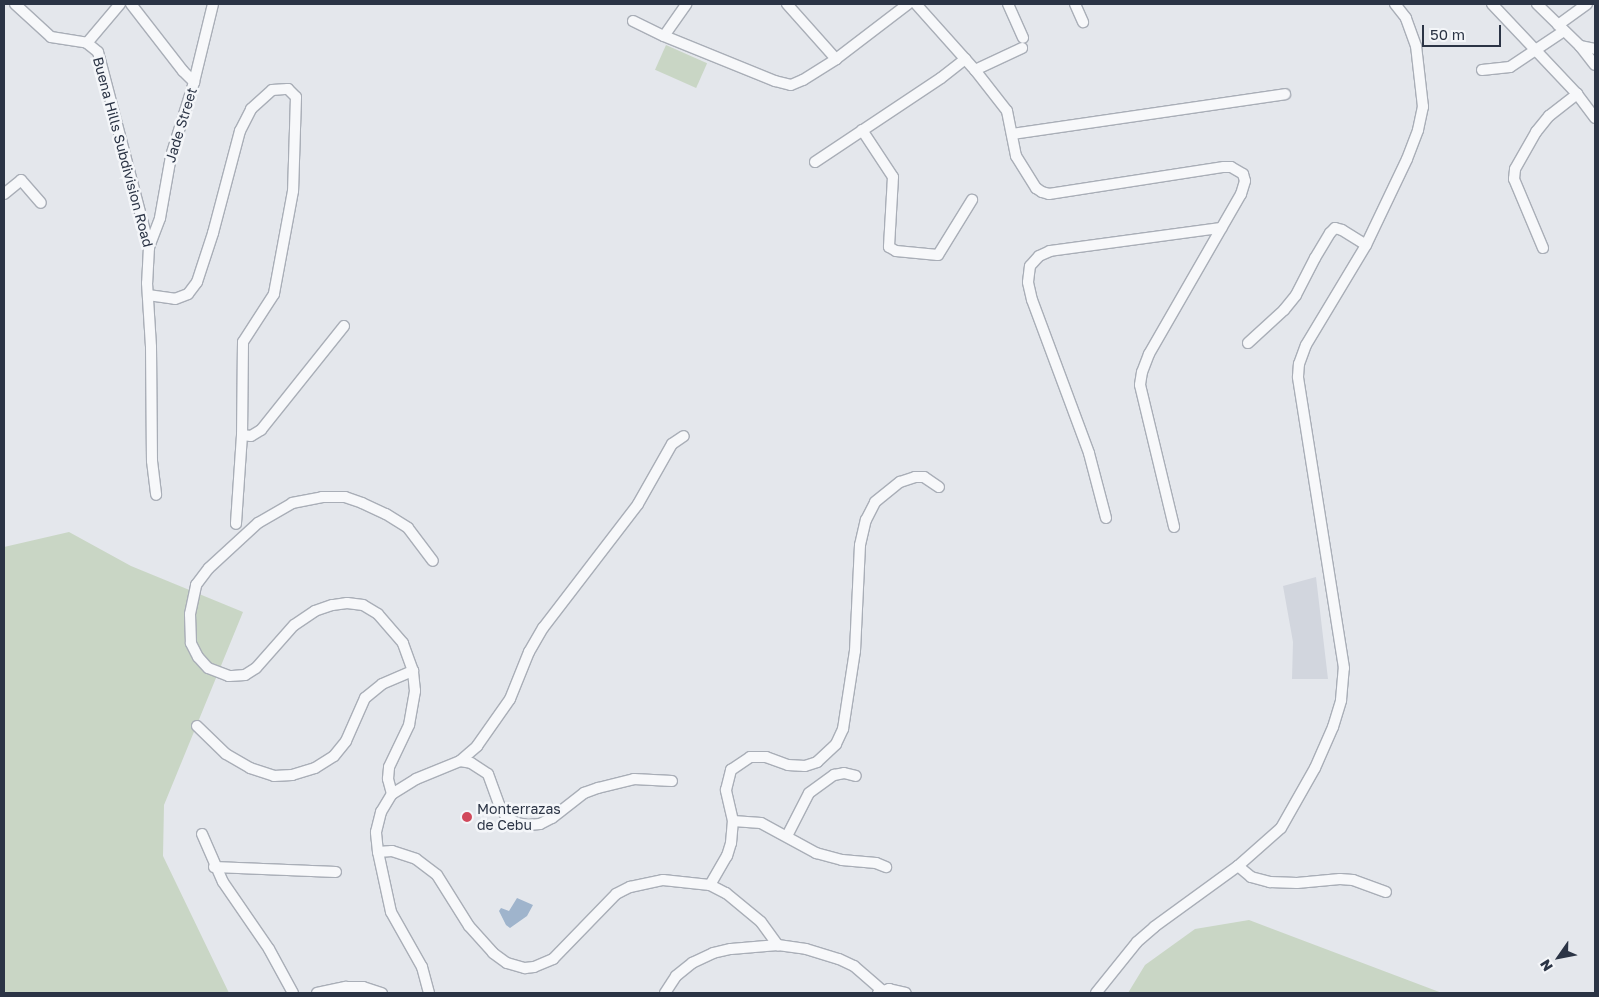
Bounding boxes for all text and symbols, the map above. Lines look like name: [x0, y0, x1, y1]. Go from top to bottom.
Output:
scale bar: [1424, 15, 1503, 47]
text: 50 m: [1430, 25, 1465, 43]
street label: Buena Hills Subdivision Road: [89, 55, 157, 249]
street label: Jade Street: [162, 86, 200, 164]
place label: Monterrazas de Cebu: [477, 801, 561, 834]
marker: Monterrazas de Cebu: [461, 811, 473, 823]
north arrow: [1534, 932, 1584, 982]
text: N: [1536, 956, 1556, 975]

